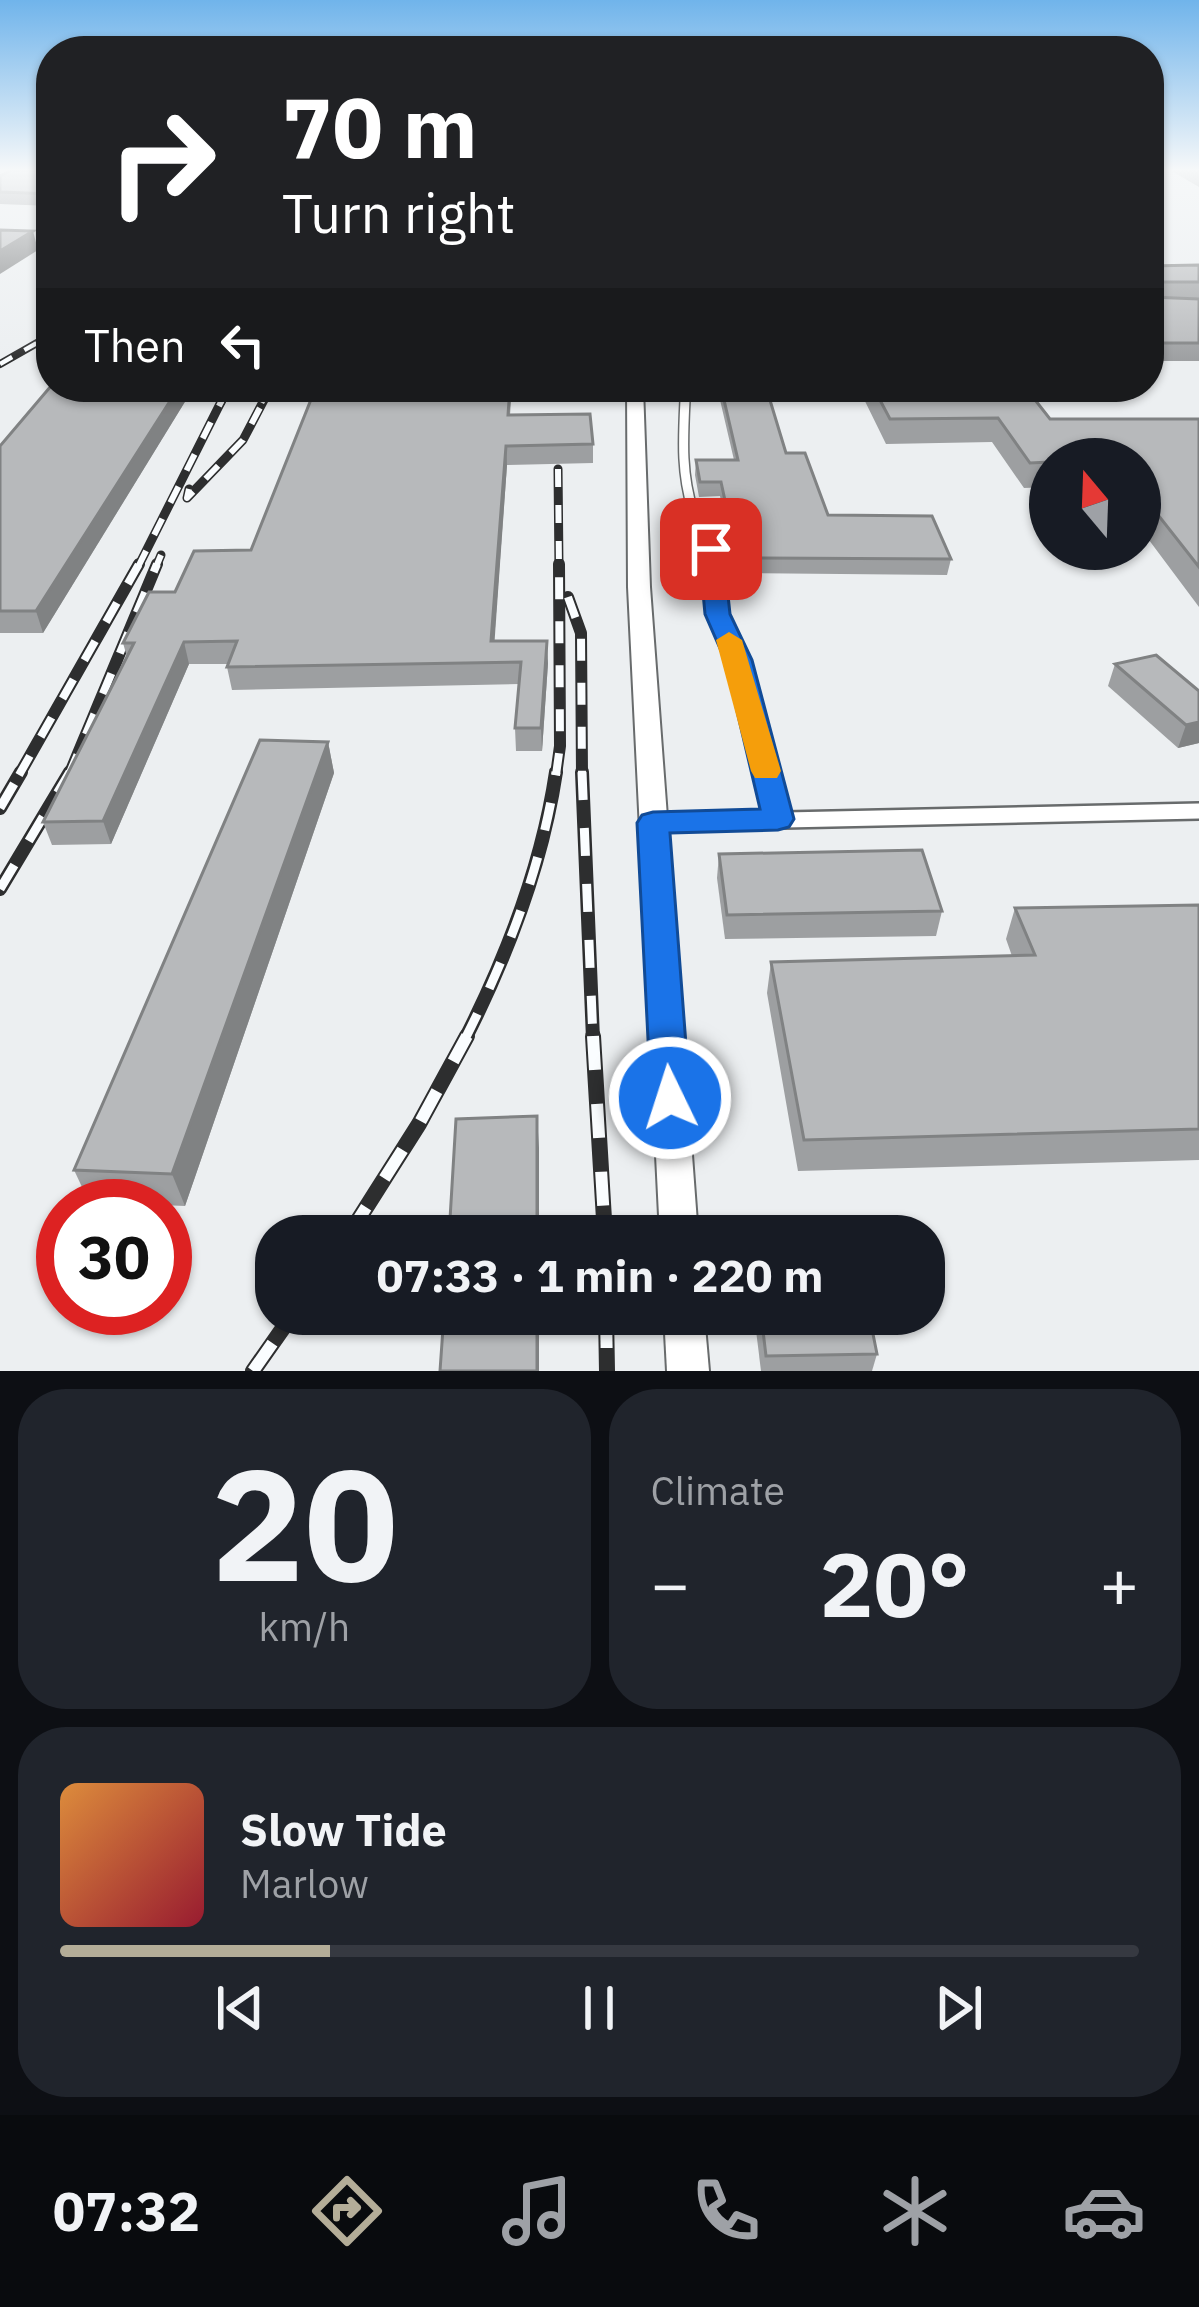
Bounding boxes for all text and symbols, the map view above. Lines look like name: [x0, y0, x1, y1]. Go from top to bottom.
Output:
text: 70 m: [282, 72, 478, 181]
icon: right: [84, 84, 240, 240]
text: Turn right: [282, 178, 516, 248]
icon: left: [210, 312, 276, 378]
text: Then: [84, 316, 186, 374]
north arrow: [1029, 438, 1161, 570]
map controls: [1029, 438, 1161, 570]
pin: [660, 498, 762, 600]
icon: arrive: [678, 516, 744, 582]
position arrow: [607, 1035, 733, 1161]
speed limit sign: 30: [36, 1179, 192, 1335]
text: 07:33 · 1 min · 220 m: [377, 1246, 823, 1304]
text: 20: [211, 1421, 398, 1624]
text: Climate: [651, 1465, 785, 1516]
text: 20°: [820, 1525, 970, 1642]
text: −: [651, 1540, 690, 1626]
text: +: [1099, 1540, 1139, 1626]
text: km/h: [258, 1601, 350, 1652]
text: Slow Tide: [240, 1800, 447, 1858]
text: Marlow: [240, 1858, 369, 1909]
icon: previous: [207, 1975, 273, 2041]
icon: pause: [566, 1975, 632, 2041]
icon: next: [926, 1975, 992, 2041]
icon: directions: [305, 2169, 389, 2253]
icon: music: [495, 2169, 579, 2253]
icon: phone: [684, 2169, 768, 2253]
icon: climate: [873, 2169, 957, 2253]
icon: car: [1062, 2169, 1146, 2253]
text: 07:32: [53, 2176, 200, 2246]

